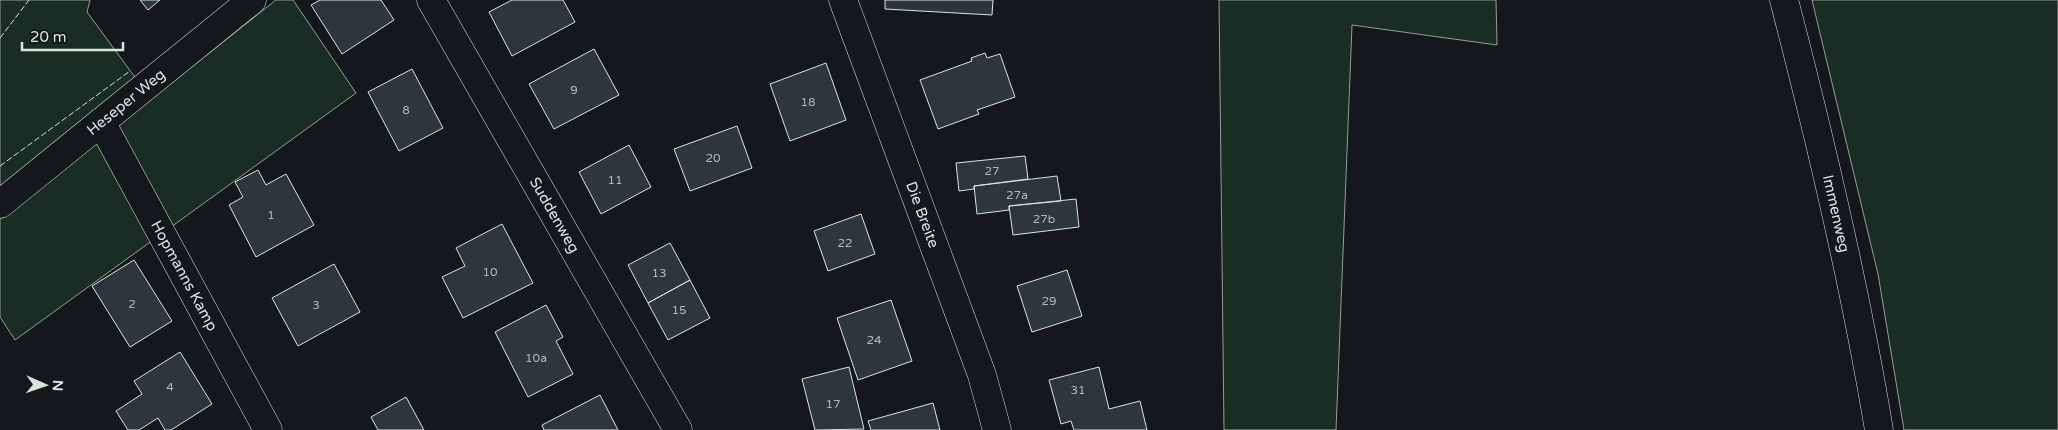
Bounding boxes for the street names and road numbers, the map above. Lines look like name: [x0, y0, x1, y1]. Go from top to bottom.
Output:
street label: Heseper Weg: [83, 65, 169, 139]
street label: Immenweg: [1819, 173, 1854, 254]
street label: Suddenweg: [526, 174, 583, 256]
street label: Die Breite: [902, 179, 943, 250]
street label: Hopmanns Kamp: [147, 217, 222, 334]

